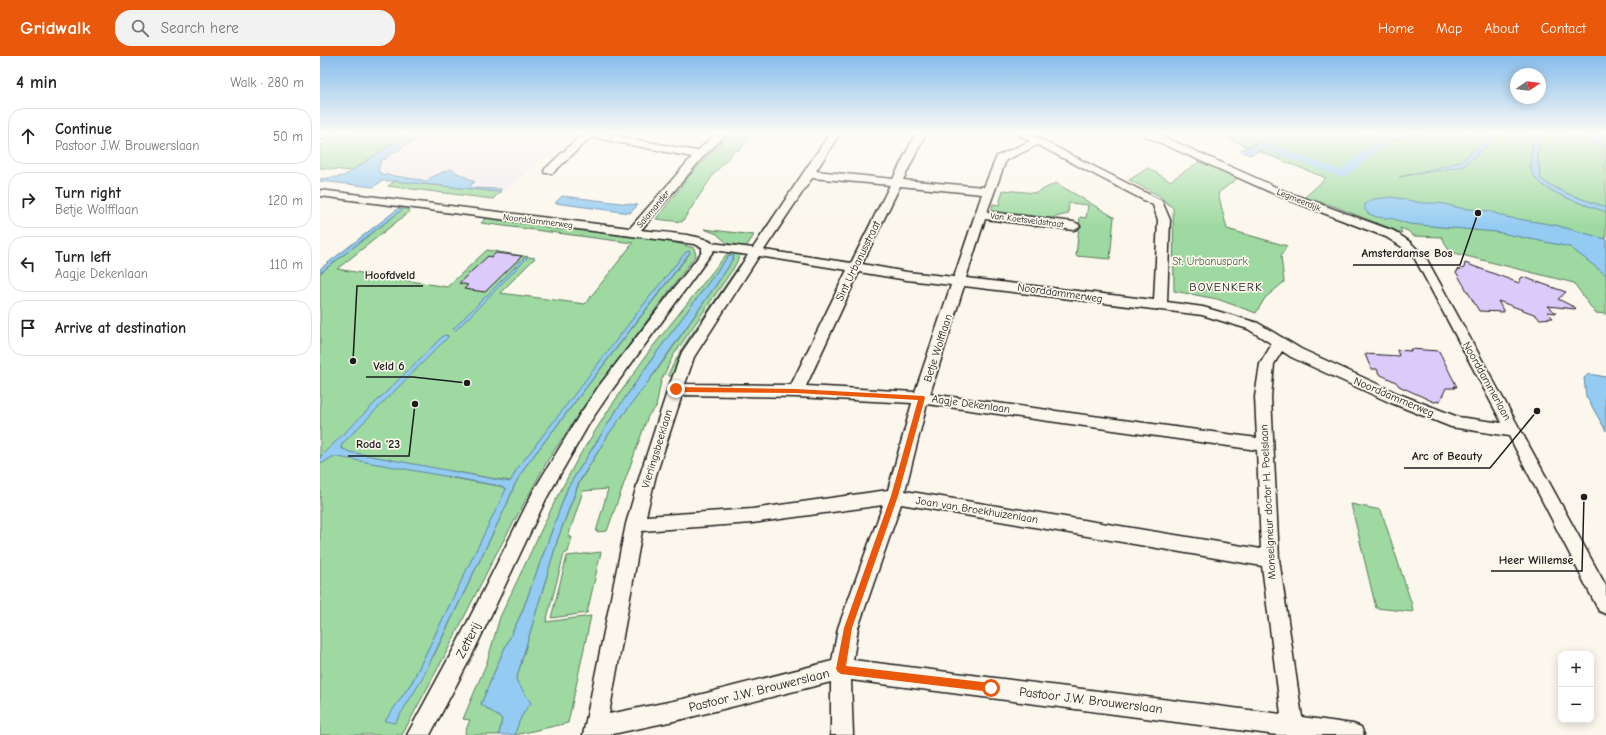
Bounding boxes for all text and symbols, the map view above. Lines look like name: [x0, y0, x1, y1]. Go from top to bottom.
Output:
search box: [115, 10, 395, 46]
text: Gridwalk: [20, 17, 91, 39]
icon: search: [129, 17, 151, 39]
text: Search here: [161, 19, 239, 37]
text: Home: [1378, 20, 1414, 37]
text: Map: [1436, 20, 1462, 37]
text: About: [1484, 20, 1519, 37]
text: Contact: [1541, 20, 1586, 37]
north arrow: [1510, 68, 1546, 104]
text: 4 min: [16, 73, 57, 92]
text: Walk · 280 m: [230, 75, 304, 90]
text: Continue: [55, 120, 112, 138]
icon: ahead: [17, 125, 39, 147]
text: 50 m: [273, 129, 303, 144]
text: Pastoor J.W. Brouwerslaan: [55, 138, 200, 153]
text: Turn right: [55, 184, 121, 202]
street label: Legmeerdijk: [1275, 187, 1323, 214]
street label: Salamander: [634, 188, 672, 230]
icon: right: [17, 189, 39, 211]
text: 120 m: [268, 193, 303, 208]
text: Betje Wolfflaan: [55, 202, 138, 217]
street label: Van Koetsveldstraat: [990, 211, 1065, 230]
street label: Noorddammerweg: [502, 212, 574, 230]
street label: Sint Urbanusstraat: [833, 218, 883, 303]
callout: Amsterdamse Bos: [1353, 241, 1460, 265]
text: Amsterdamse Bos: [1361, 246, 1453, 260]
text: Turn left: [55, 248, 111, 266]
icon: left: [17, 253, 39, 275]
park label: St. Urbanuspark: [1172, 255, 1248, 268]
text: 110 m: [270, 257, 303, 272]
callout: Hoofdveld: [357, 262, 423, 286]
text: Aagje Dekenlaan: [55, 266, 148, 281]
text: Hoofdveld: [365, 268, 415, 282]
district label: BOVENKERK: [1189, 280, 1263, 294]
street label: Noorddammerweg: [1016, 281, 1104, 305]
street label: Betje Wolfflaan: [921, 312, 955, 384]
icon: arrive: [17, 317, 39, 339]
text: Arrive at destination: [55, 319, 186, 337]
street label: Noorddammerlaan: [1460, 339, 1514, 423]
callout: Veld 6: [366, 353, 413, 377]
text: Veld 6: [373, 359, 405, 373]
street label: Noorddammerweg: [1352, 374, 1436, 420]
route end: [667, 380, 685, 398]
street label: Aagje Dekenlaan: [931, 392, 1011, 416]
street label: Vierlingsbeeklaan: [639, 408, 675, 490]
street label: Monseigneur doctor H. Poelslaan: [1257, 424, 1279, 580]
callout: Roda '23: [348, 432, 409, 456]
text: Roda '23: [356, 437, 400, 451]
callout: Arc of Beauty: [1404, 444, 1490, 468]
text: Arc of Beauty: [1412, 449, 1483, 463]
street label: Joan van Broekhuizenlaan: [915, 494, 1039, 526]
callout: Heer Willemse: [1491, 547, 1582, 571]
text: Heer Willemse: [1499, 553, 1573, 567]
street label: Zetterij: [453, 619, 483, 661]
map controls: [1558, 651, 1594, 723]
button: +: [1558, 651, 1594, 687]
street label: Pastoor J.W. Brouwerslaan: [687, 665, 831, 715]
route start: [982, 679, 1000, 697]
street label: Pastoor J.W. Brouwerslaan: [1018, 684, 1164, 716]
button: −: [1558, 687, 1594, 723]

